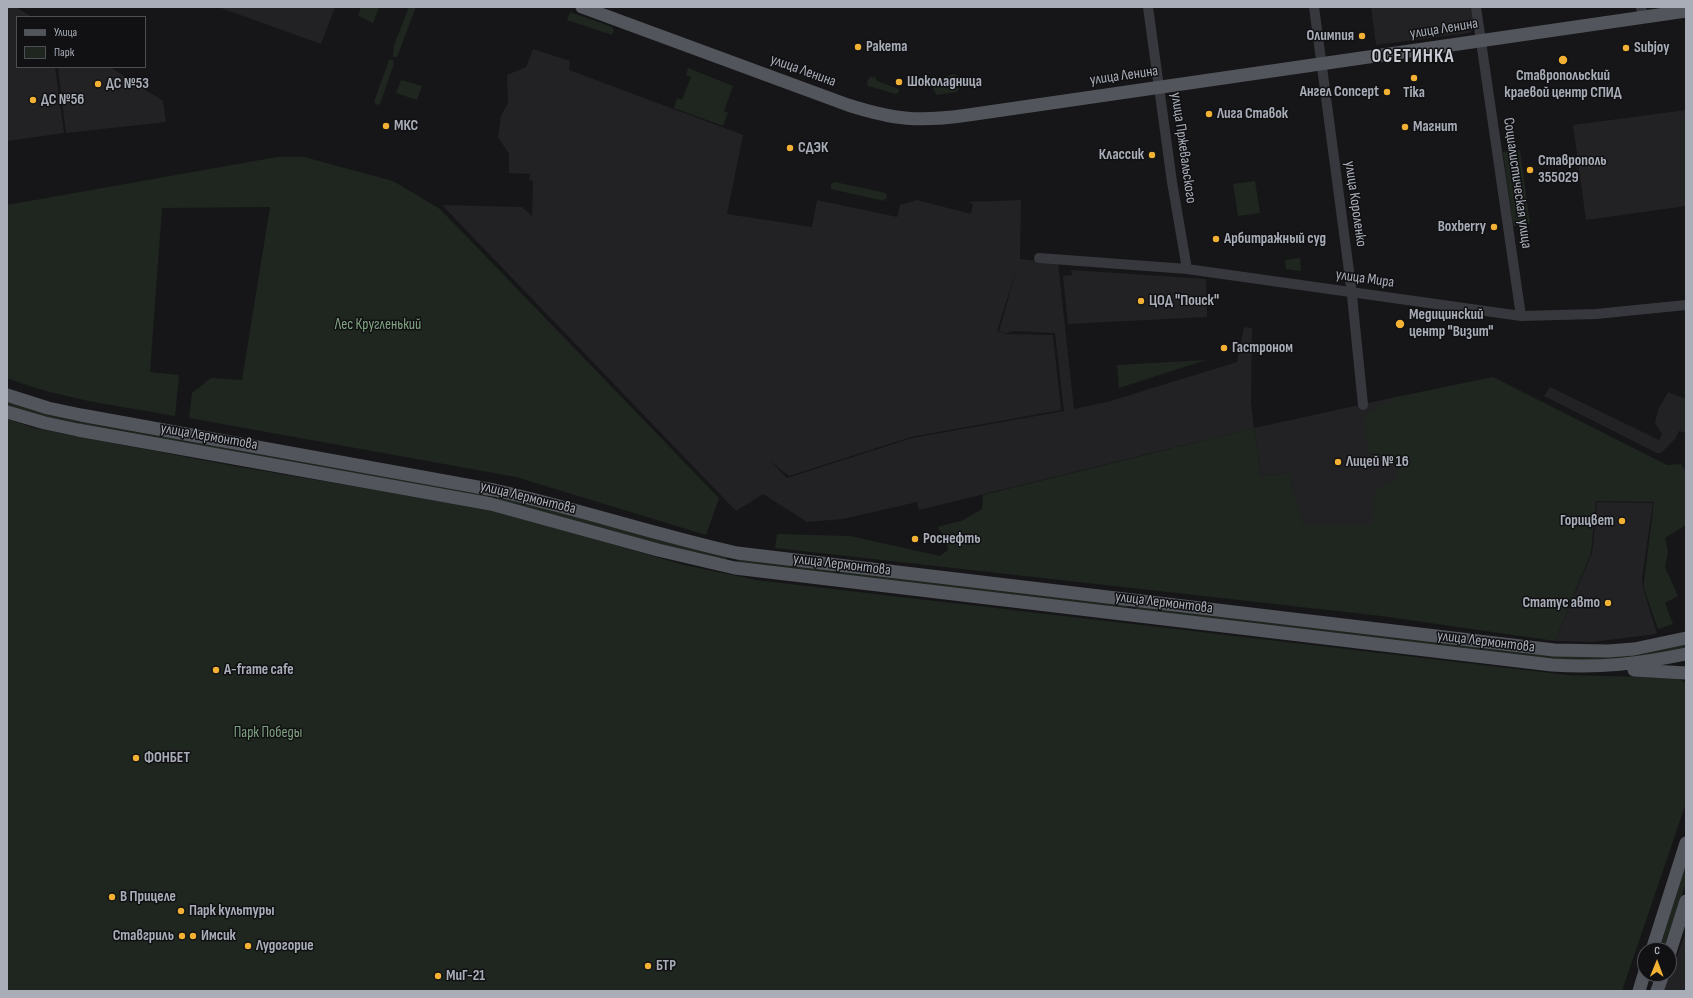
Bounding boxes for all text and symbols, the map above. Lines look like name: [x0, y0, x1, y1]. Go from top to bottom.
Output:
street label: улица Ленина: [1409, 15, 1479, 43]
legend: [16, 16, 146, 68]
text: Улица: [54, 25, 77, 40]
place label: Олимпия: [1307, 27, 1354, 45]
marker: Олимпия: [1357, 31, 1367, 41]
place label: Ракета: [866, 38, 907, 56]
place label: Subjoy: [1634, 39, 1669, 57]
marker: Ракета: [853, 42, 863, 52]
marker: Subjoy: [1621, 43, 1631, 53]
text: Парк: [54, 45, 74, 60]
district label: ОСЕТИНКА: [1372, 46, 1454, 68]
street label: улица Ленина: [768, 51, 838, 91]
marker: Ставропольский краевой центр СПИД: [1557, 54, 1569, 66]
street label: улица Ленина: [1089, 62, 1159, 90]
place label: Ставропольский краевой центр СПИД: [1504, 67, 1622, 102]
place label: Шоколадница: [907, 73, 982, 91]
marker: Tika: [1409, 73, 1419, 83]
place label: ДС №53: [106, 75, 149, 93]
marker: Шоколадница: [894, 77, 904, 87]
marker: ДС №53: [93, 79, 103, 89]
place label: Ангел Concept: [1300, 83, 1379, 101]
place label: Tika: [1403, 84, 1425, 102]
marker: Ангел Concept: [1382, 87, 1392, 97]
place label: ДС №56: [41, 91, 84, 109]
street label: улица Пржевальского: [1166, 91, 1200, 205]
marker: ДС №56: [28, 95, 38, 105]
place label: Лига Ставок: [1217, 105, 1288, 123]
marker: Лига Ставок: [1204, 109, 1214, 119]
street label: Социалистическая улица: [1499, 116, 1535, 250]
place label: МКС: [394, 117, 418, 135]
place label: Магнит: [1413, 118, 1458, 136]
marker: МКС: [381, 121, 391, 131]
marker: Магнит: [1400, 122, 1410, 132]
place label: СДЭК: [798, 139, 828, 157]
marker: СДЭК: [785, 143, 795, 153]
place label: Классик: [1099, 146, 1144, 164]
marker: Классик: [1147, 150, 1157, 160]
place label: Ставрополь 355029: [1538, 152, 1607, 187]
street label: улица Короленко: [1340, 160, 1370, 248]
marker: Ставрополь 355029: [1525, 165, 1535, 175]
place label: Boxberry: [1438, 218, 1486, 236]
marker: Boxberry: [1489, 222, 1499, 232]
place label: Арбитражный суд: [1224, 230, 1326, 248]
marker: Арбитражный суд: [1211, 234, 1221, 244]
street label: улица Мира: [1335, 266, 1395, 292]
place label: ЦОД "Поиск": [1149, 292, 1219, 310]
marker: ЦОД "Поиск": [1136, 296, 1146, 306]
place label: Медицинский центр "Визит": [1409, 306, 1493, 341]
park label: Лес Кругленький: [335, 316, 421, 334]
marker: Медицинский центр "Визит": [1394, 318, 1406, 330]
place label: Гастроном: [1232, 339, 1293, 357]
marker: Гастроном: [1219, 343, 1229, 353]
street label: улица Лермонтова: [159, 420, 259, 454]
place label: Лицей № 16: [1346, 453, 1409, 471]
marker: Лицей № 16: [1333, 457, 1343, 467]
street label: улица Лермонтова: [478, 477, 578, 519]
place label: Горицвет: [1560, 512, 1614, 530]
marker: Горицвет: [1617, 516, 1627, 526]
place label: Роснефть: [923, 530, 980, 548]
marker: Роснефть: [910, 534, 920, 544]
street label: улица Лермонтова: [792, 550, 892, 580]
street label: улица Лермонтова: [1114, 588, 1214, 618]
place label: Статус авто: [1522, 594, 1600, 612]
marker: Статус авто: [1603, 598, 1613, 608]
street label: улица Лермонтова: [1436, 627, 1536, 657]
place label: A-frame cafe: [224, 661, 294, 679]
marker: A-frame cafe: [211, 665, 221, 675]
park label: Парк Победы: [234, 724, 302, 742]
place label: ФОНБЕТ: [144, 749, 190, 767]
marker: ФОНБЕТ: [131, 753, 141, 763]
place label: В Прицеле: [120, 888, 176, 906]
marker: В Прицеле: [107, 892, 117, 902]
place label: Парк культуры: [189, 902, 274, 920]
marker: Парк культуры: [176, 906, 186, 916]
place label: Ставгриль: [113, 927, 174, 945]
place label: Имсик: [201, 927, 236, 945]
marker: Ставгриль: [177, 931, 187, 941]
marker: Имсик: [188, 931, 198, 941]
place label: Лудогорие: [256, 937, 314, 955]
marker: Лудогорие: [243, 941, 253, 951]
north arrow: [1637, 942, 1677, 982]
text: С: [1654, 944, 1660, 957]
place label: БТР: [656, 957, 676, 975]
marker: БТР: [643, 961, 653, 971]
place label: МиГ-21: [446, 967, 485, 985]
marker: МиГ-21: [433, 971, 443, 981]

